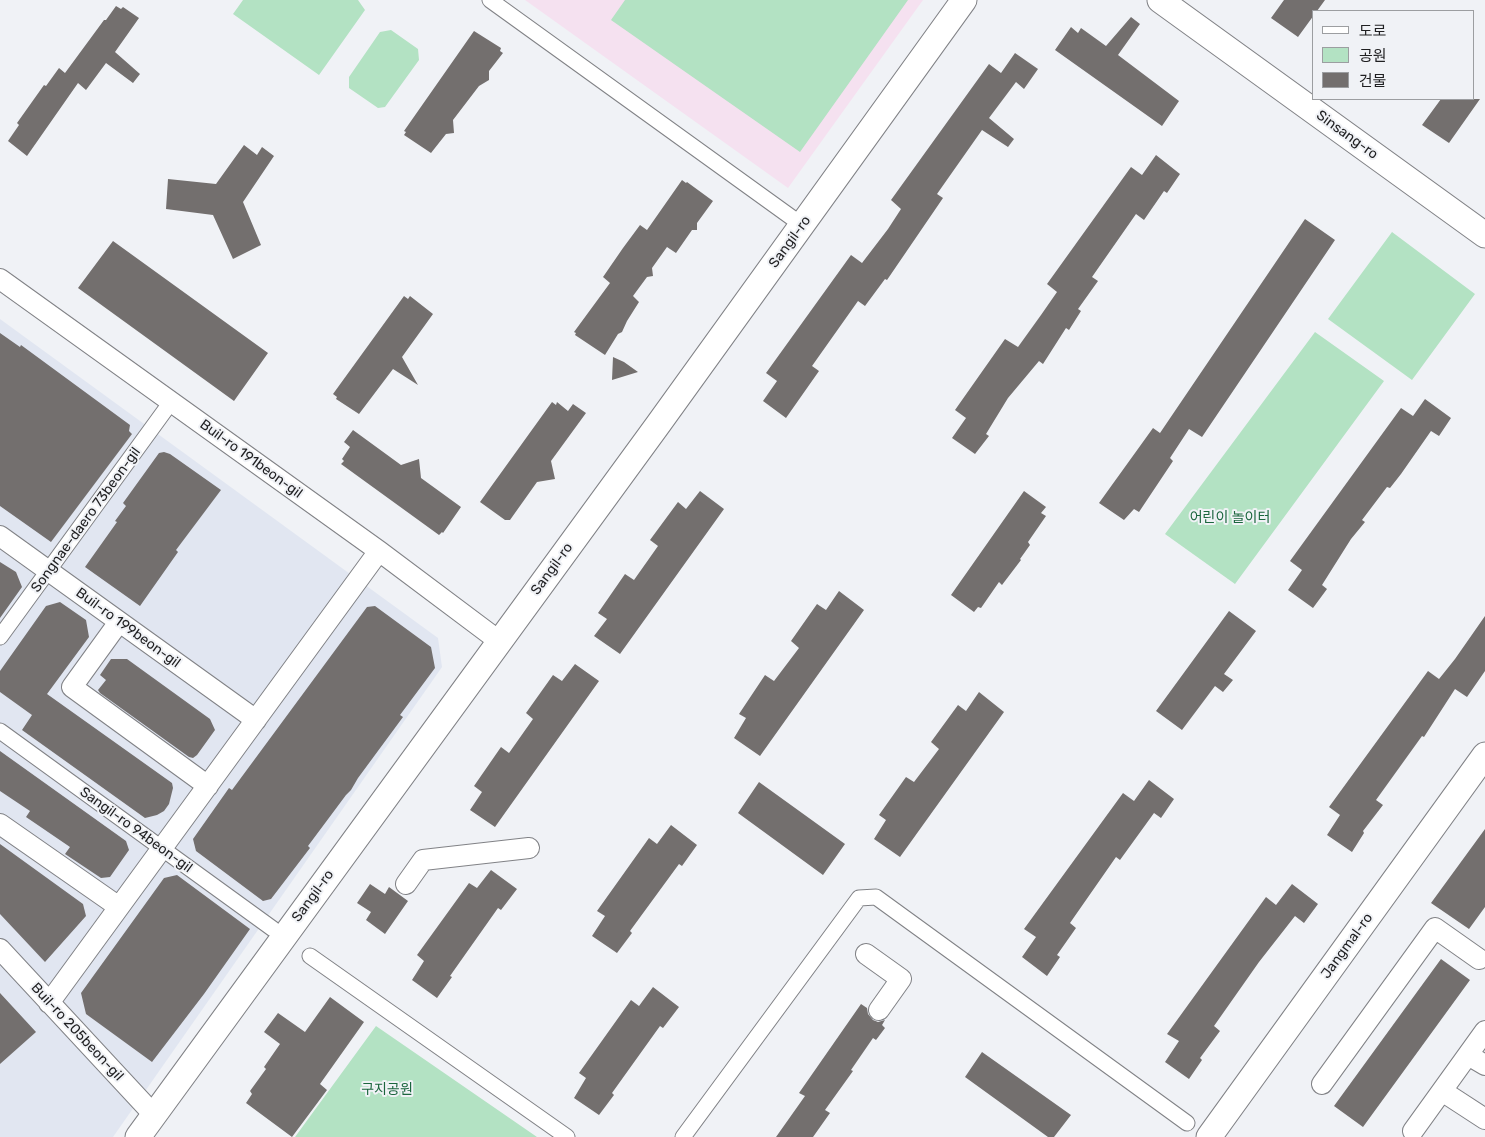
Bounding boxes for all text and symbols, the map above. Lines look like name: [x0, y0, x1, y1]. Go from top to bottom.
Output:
legend: [1312, 10, 1475, 100]
text: 도로: [1359, 22, 1387, 40]
text: 공원: [1359, 47, 1387, 65]
text: 건물: [1359, 72, 1387, 90]
street label: Sinsang-ro: [1313, 107, 1381, 163]
street label: Sangil-ro: [766, 213, 814, 271]
street label: Buil-ro 191beon-gil: [196, 416, 306, 502]
street label: Songnae-daero 73beon-gil: [28, 444, 144, 596]
park label: 어린이 놀이터: [1190, 510, 1270, 526]
street label: Sangil-ro: [528, 540, 576, 598]
street label: Buil-ro 199beon-gil: [72, 584, 184, 672]
street label: Sangil-ro 94beon-gil: [76, 784, 196, 876]
street label: Sangil-ro: [289, 867, 337, 925]
street label: Jangmal-ro: [1318, 910, 1376, 982]
street label: Buil-ro 205beon-gil: [27, 979, 127, 1085]
park label: 구지공원: [361, 1082, 413, 1098]

